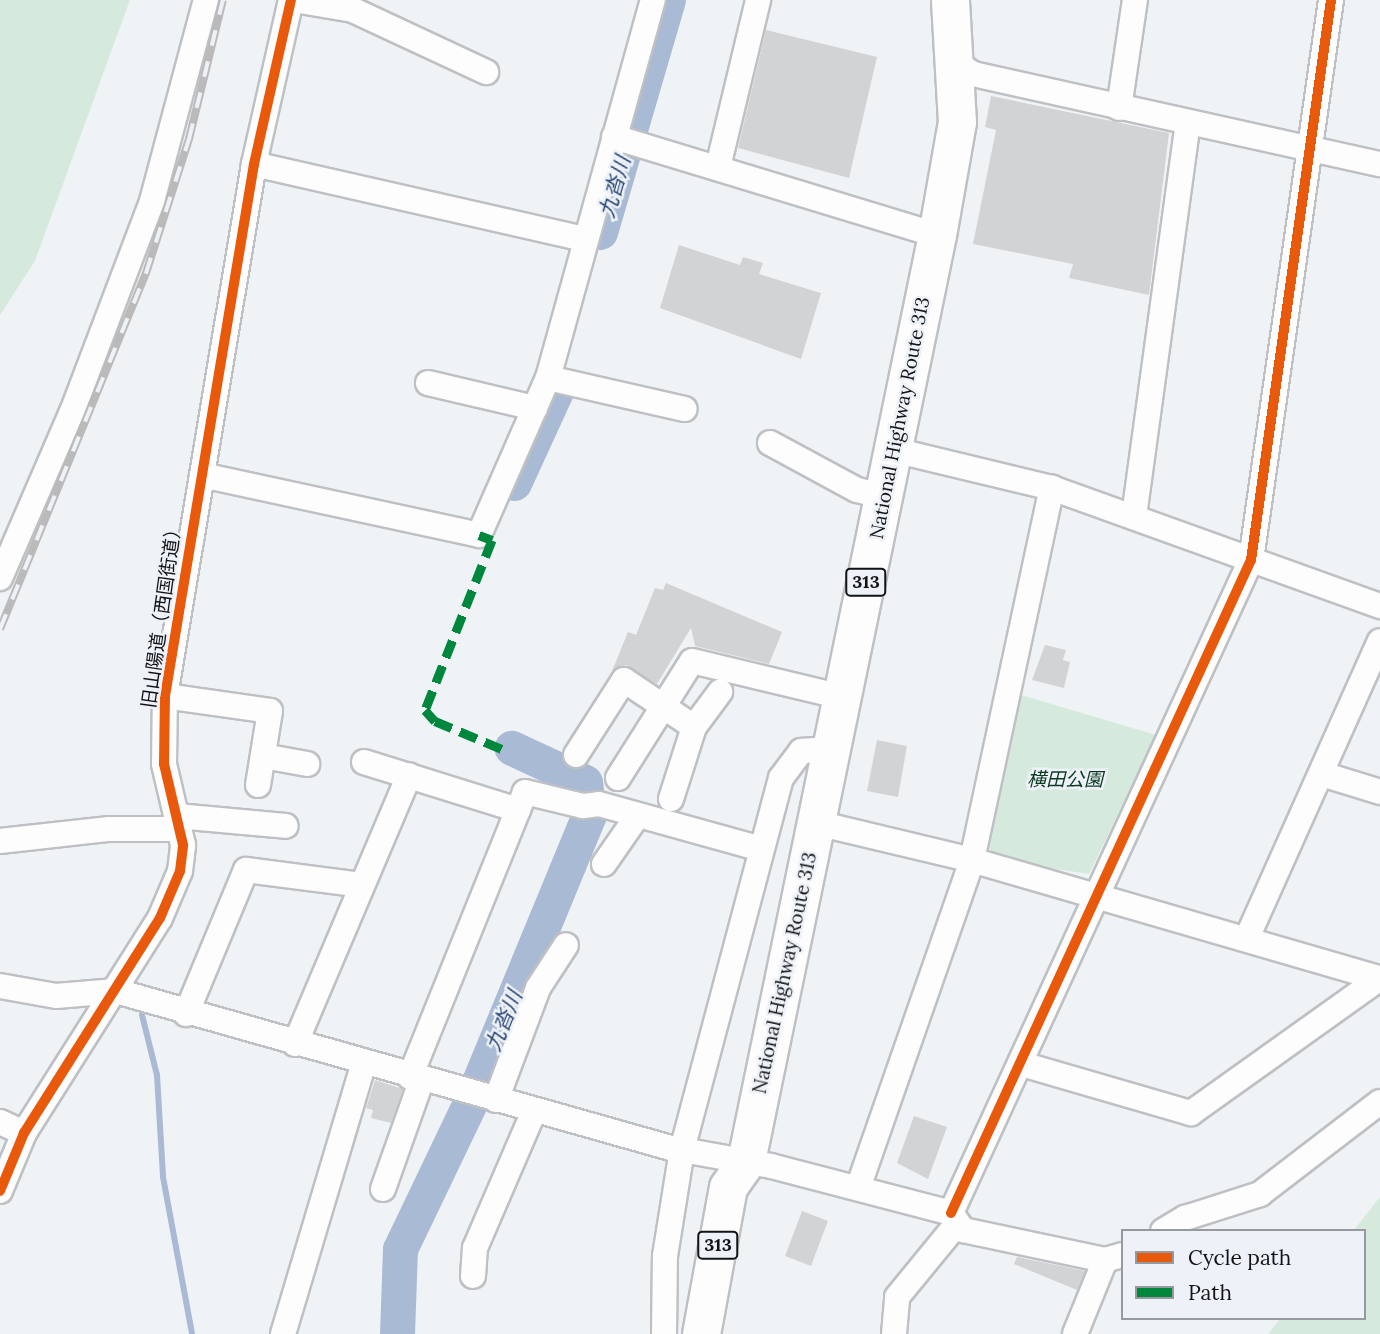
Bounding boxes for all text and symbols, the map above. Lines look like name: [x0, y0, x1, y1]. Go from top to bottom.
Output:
water label: 九沓川: [594, 153, 636, 221]
street label: National Highway Route 313: [865, 295, 935, 541]
street label: 旧山陽道（西国街道）: [137, 518, 187, 710]
road number: 313: [845, 568, 887, 596]
park label: 横田公園: [1027, 769, 1103, 791]
street label: National Highway Route 313: [748, 850, 822, 1096]
water label: 九沓川: [481, 987, 527, 1055]
legend: [1121, 1229, 1366, 1320]
road number: 313: [697, 1230, 739, 1260]
text: Cycle path: [1188, 1244, 1291, 1271]
text: Path: [1188, 1279, 1232, 1306]

